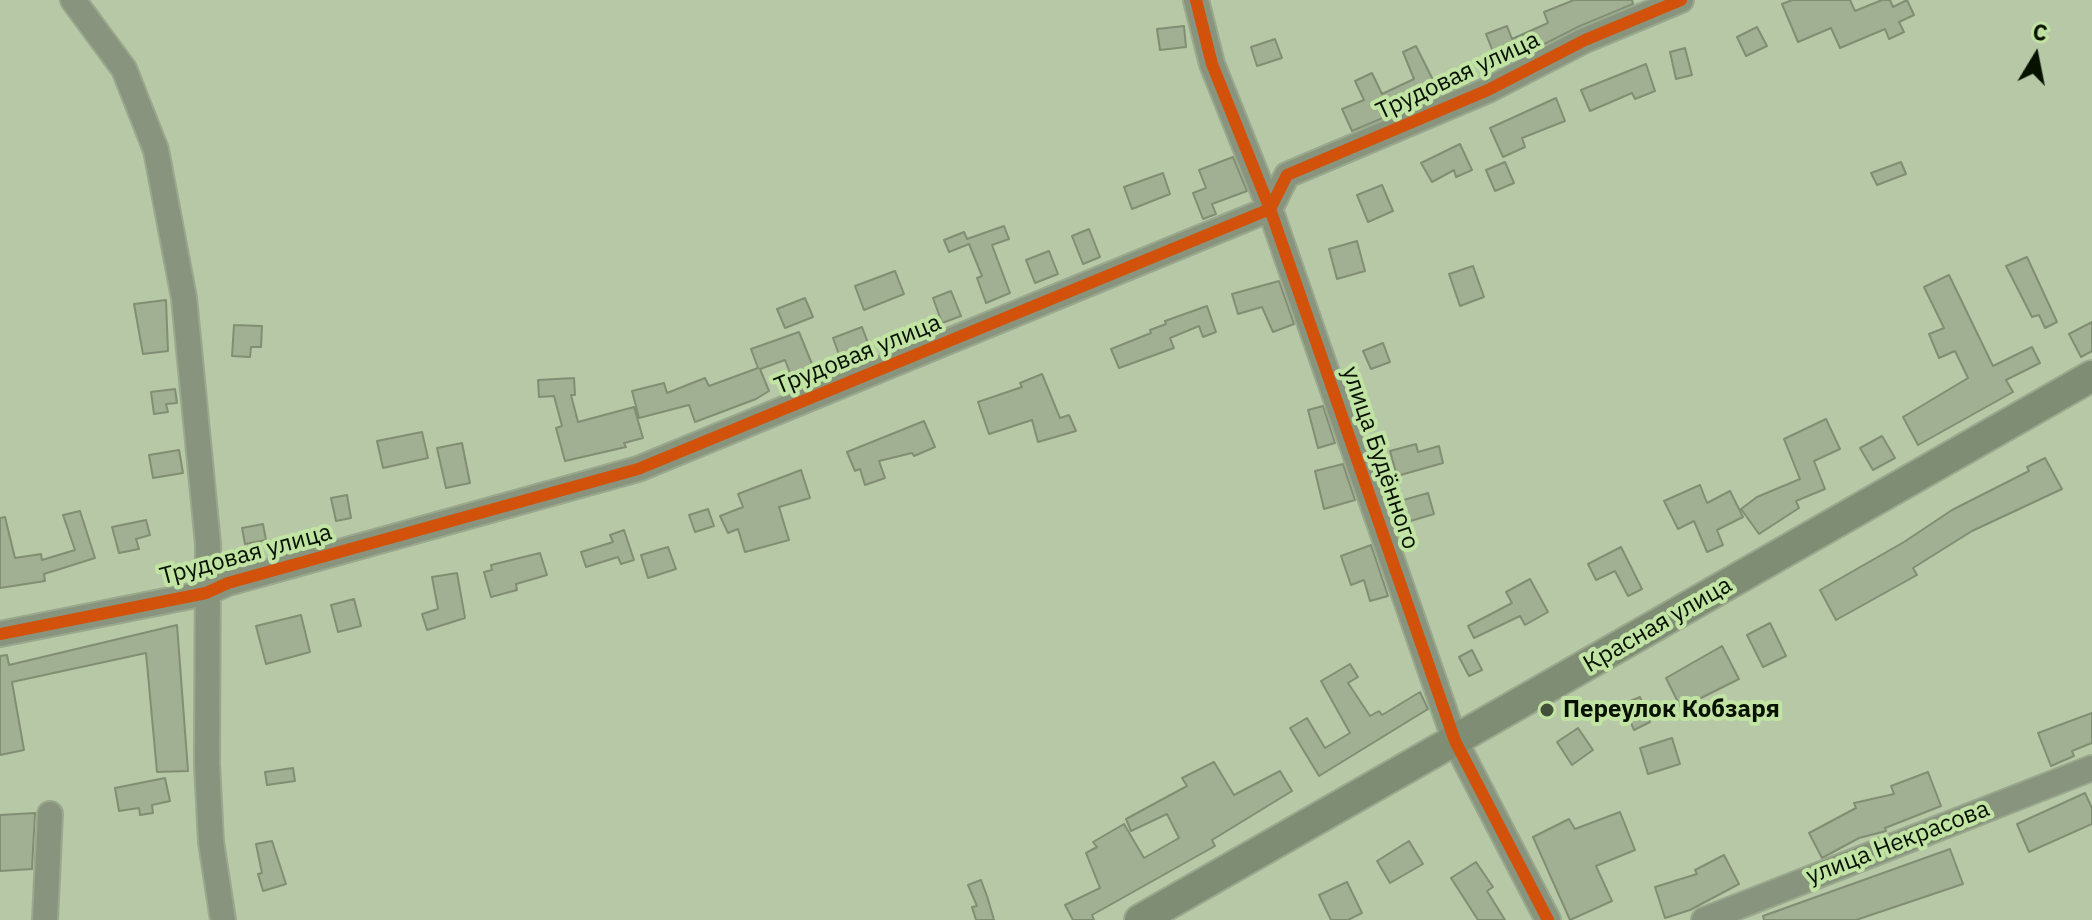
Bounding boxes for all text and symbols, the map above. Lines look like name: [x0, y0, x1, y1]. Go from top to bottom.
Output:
north arrow: [1996, 16, 2076, 96]
text: С: [2031, 16, 2050, 47]
street label: Трудовая улица: [1372, 26, 1544, 126]
street label: Трудовая улица: [771, 309, 945, 401]
street label: улица Будённого: [1335, 363, 1425, 553]
street label: Трудовая улица: [157, 518, 335, 592]
street label: Красная улица: [1579, 571, 1737, 679]
place label: Переулок Кобзаря: [1563, 696, 1780, 724]
marker: Переулок Кобзаря: [1538, 701, 1556, 719]
street label: улица Некрасова: [1802, 795, 1994, 891]

